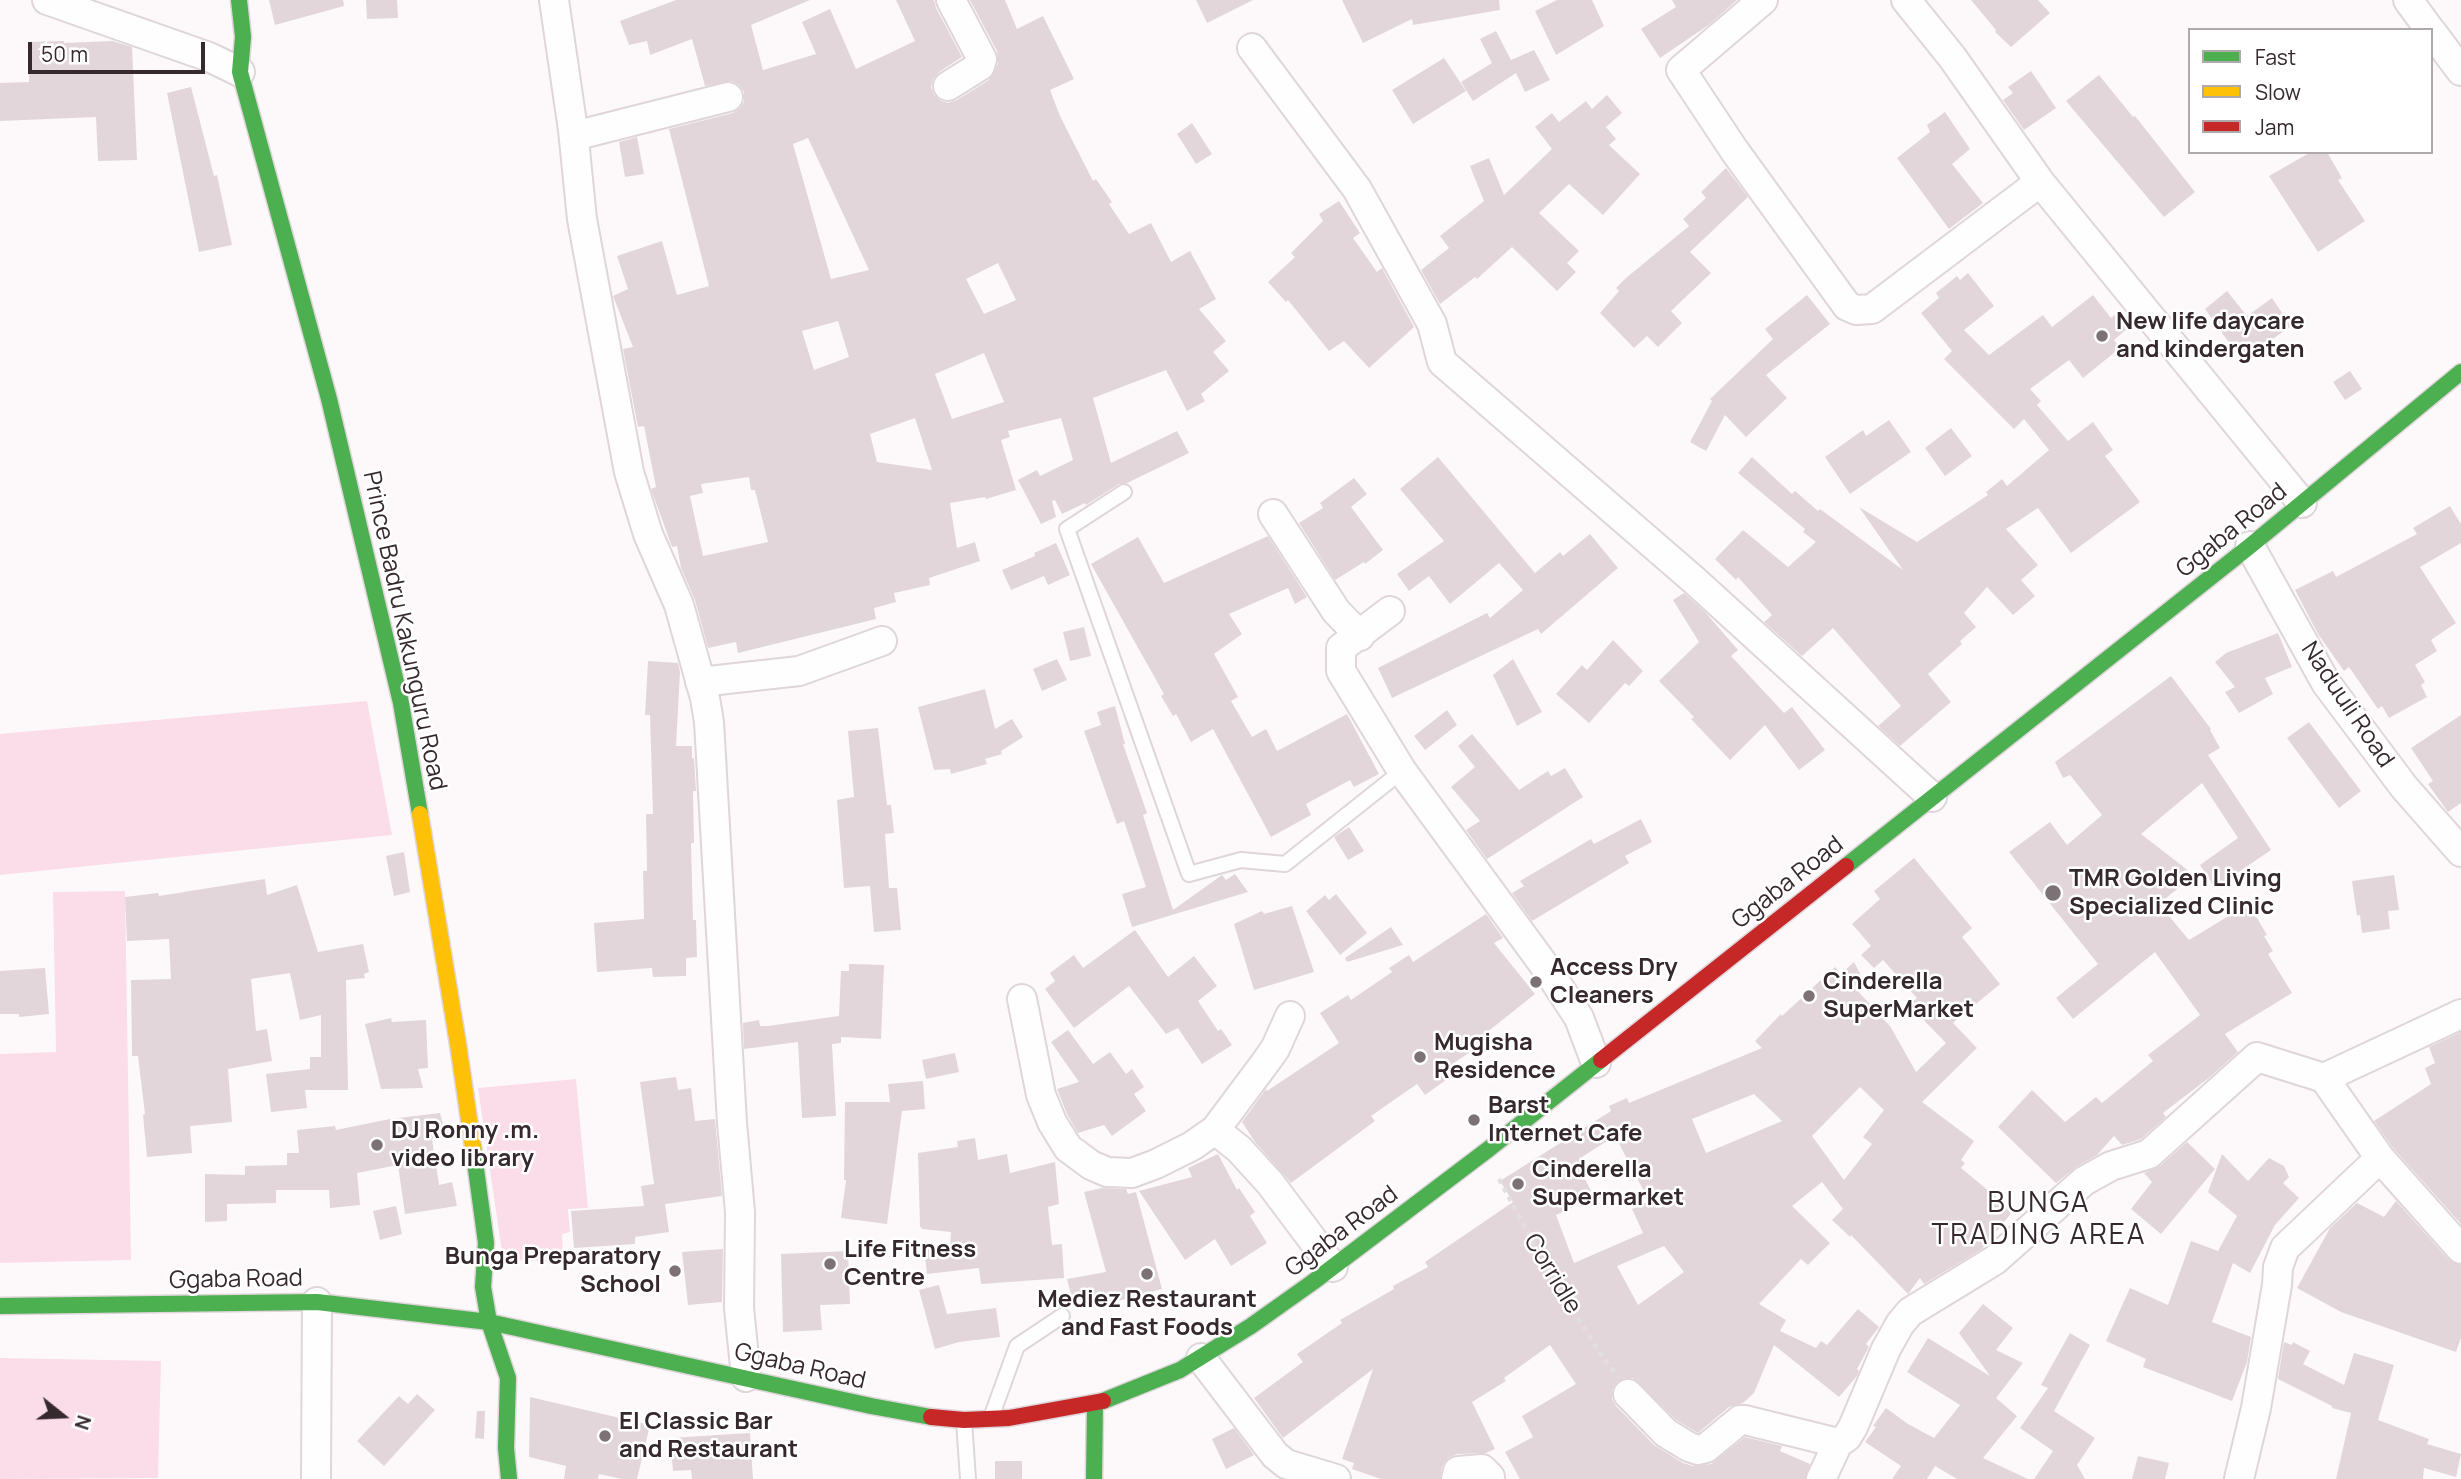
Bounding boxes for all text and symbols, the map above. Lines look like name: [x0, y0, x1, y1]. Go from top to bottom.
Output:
scale bar: [32, 28, 208, 72]
legend: [2188, 28, 2433, 154]
text: 50 m: [41, 40, 88, 68]
text: Fast: [2255, 43, 2296, 71]
text: Slow: [2255, 78, 2301, 106]
text: Jam: [2255, 113, 2294, 141]
place label: New life daycare and kindergaten: [2116, 308, 2305, 364]
marker: New life daycare and kindergaten: [2094, 328, 2110, 344]
street label: Prince Badru Kakunguru Road: [356, 469, 452, 793]
street label: Ggaba Road: [2171, 478, 2293, 584]
street label: Naduuli Road: [2294, 637, 2400, 773]
street label: Ggaba Road: [1726, 831, 1850, 935]
place label: TMR Golden Living Specialized Clinic: [2069, 865, 2282, 921]
marker: TMR Golden Living Specialized Clinic: [2043, 883, 2063, 903]
place label: Access Dry Cleaners: [1550, 954, 1678, 1010]
place label: Cinderella SuperMarket: [1823, 968, 1974, 1024]
marker: Access Dry Cleaners: [1528, 974, 1544, 990]
marker: Cinderella SuperMarket: [1801, 988, 1817, 1004]
place label: Mugisha Residence: [1434, 1029, 1556, 1085]
marker: Mugisha Residence: [1412, 1049, 1428, 1065]
place label: Barst Internet Cafe: [1488, 1092, 1643, 1148]
marker: Barst Internet Cafe: [1466, 1112, 1482, 1128]
place label: DJ Ronny .m. video library: [391, 1117, 539, 1173]
marker: DJ Ronny .m. video library: [369, 1137, 385, 1153]
place label: Cinderella Supermarket: [1532, 1156, 1684, 1212]
marker: Cinderella Supermarket: [1510, 1176, 1526, 1192]
street label: Ggaba Road: [1280, 1180, 1404, 1284]
district label: BUNGA TRADING AREA: [1933, 1187, 2145, 1253]
street label: Corridle: [1517, 1229, 1587, 1319]
place label: Life Fitness Centre: [844, 1236, 976, 1292]
place label: Bunga Preparatory School: [445, 1243, 661, 1299]
marker: Life Fitness Centre: [822, 1256, 838, 1272]
marker: Bunga Preparatory School: [667, 1263, 683, 1279]
street label: Ggaba Road: [169, 1264, 303, 1296]
marker: Mediez Restaurant and Fast Foods: [1139, 1266, 1155, 1282]
place label: Mediez Restaurant and Fast Foods: [1037, 1286, 1257, 1342]
street label: Ggaba Road: [732, 1338, 868, 1396]
north arrow: [28, 1381, 98, 1451]
place label: El Classic Bar and Restaurant: [619, 1408, 798, 1464]
text: N: [68, 1412, 97, 1433]
marker: El Classic Bar and Restaurant: [597, 1428, 613, 1444]

